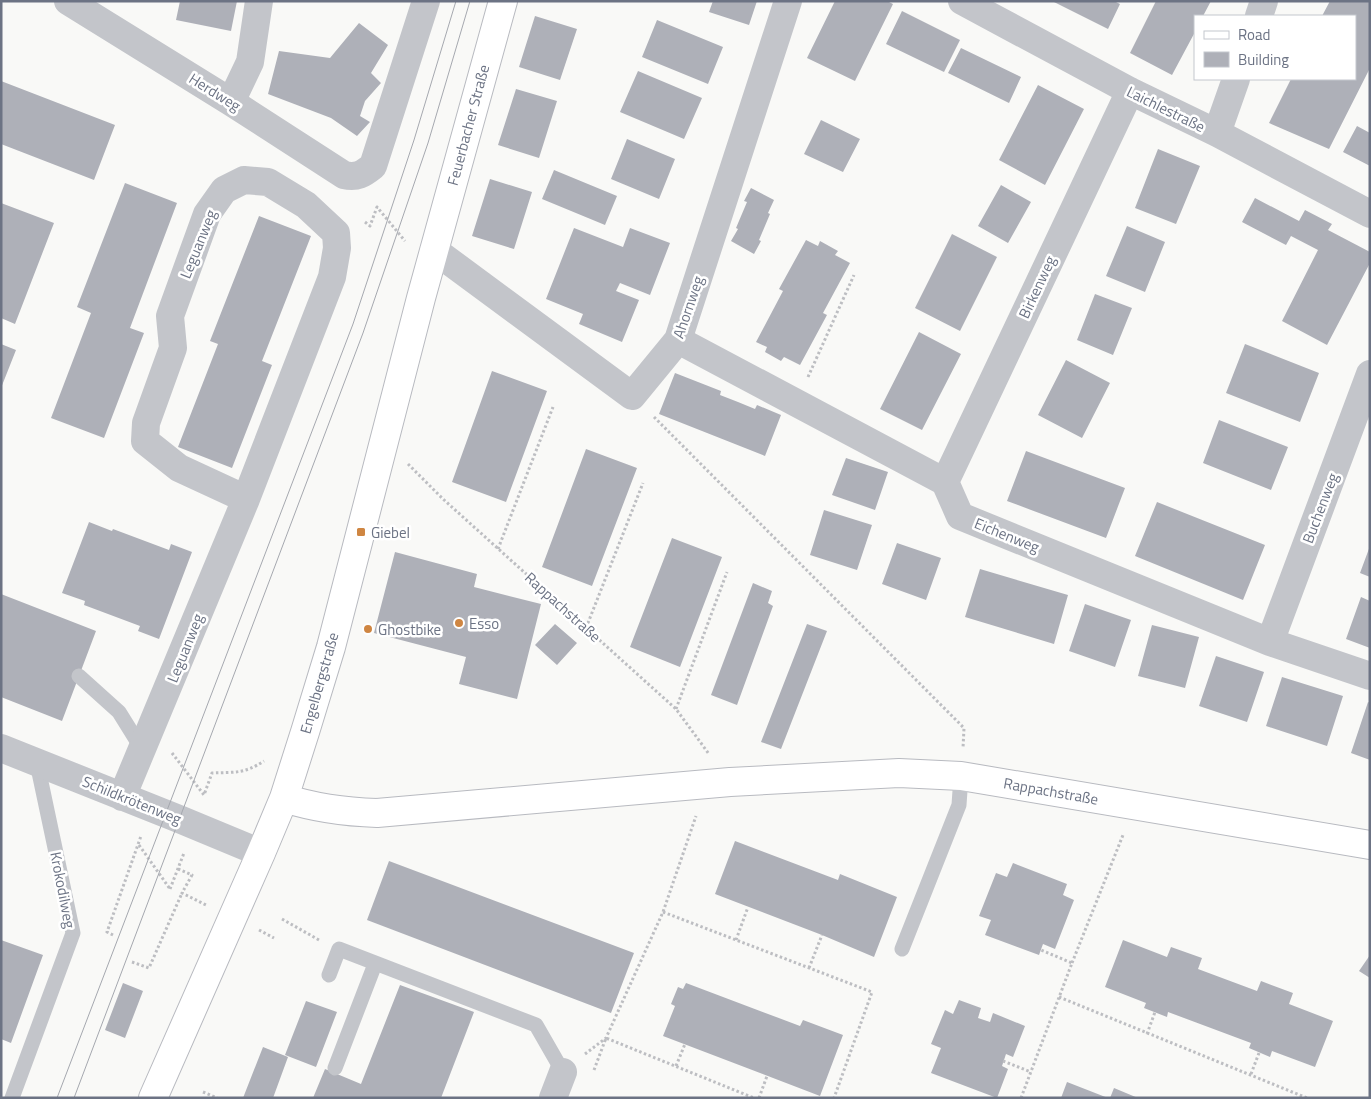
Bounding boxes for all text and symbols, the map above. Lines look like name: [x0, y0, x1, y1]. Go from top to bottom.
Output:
legend: [1194, 15, 1356, 80]
text: Road: [1238, 23, 1270, 46]
text: Building: [1238, 48, 1289, 71]
street label: Feuerbacher Straße: [441, 62, 495, 188]
street label: Herdweg: [185, 67, 246, 117]
street label: Laichlestraße: [1123, 80, 1209, 138]
street label: Leguanweg: [174, 206, 222, 282]
street label: Birkenweg: [1012, 252, 1062, 322]
street label: Ahornweg: [667, 272, 710, 341]
street label: Buchenweg: [1296, 469, 1344, 547]
street label: Eichenweg: [971, 512, 1043, 559]
place label: Giebel: [371, 521, 410, 544]
marker: Giebel: [355, 526, 367, 538]
street label: Rappachstraße: [520, 566, 606, 648]
street label: Leguanweg: [161, 610, 209, 686]
place label: Esso: [469, 612, 499, 635]
marker: Esso: [453, 617, 465, 629]
place label: Ghostbike: [378, 618, 441, 641]
marker: Ghostbike: [362, 623, 374, 635]
street label: Engelbergstraße: [294, 630, 344, 736]
street label: Schildkrötenweg: [79, 770, 185, 830]
street label: Rappachstraße: [1002, 771, 1100, 811]
street label: Krokodilweg: [44, 850, 82, 931]

